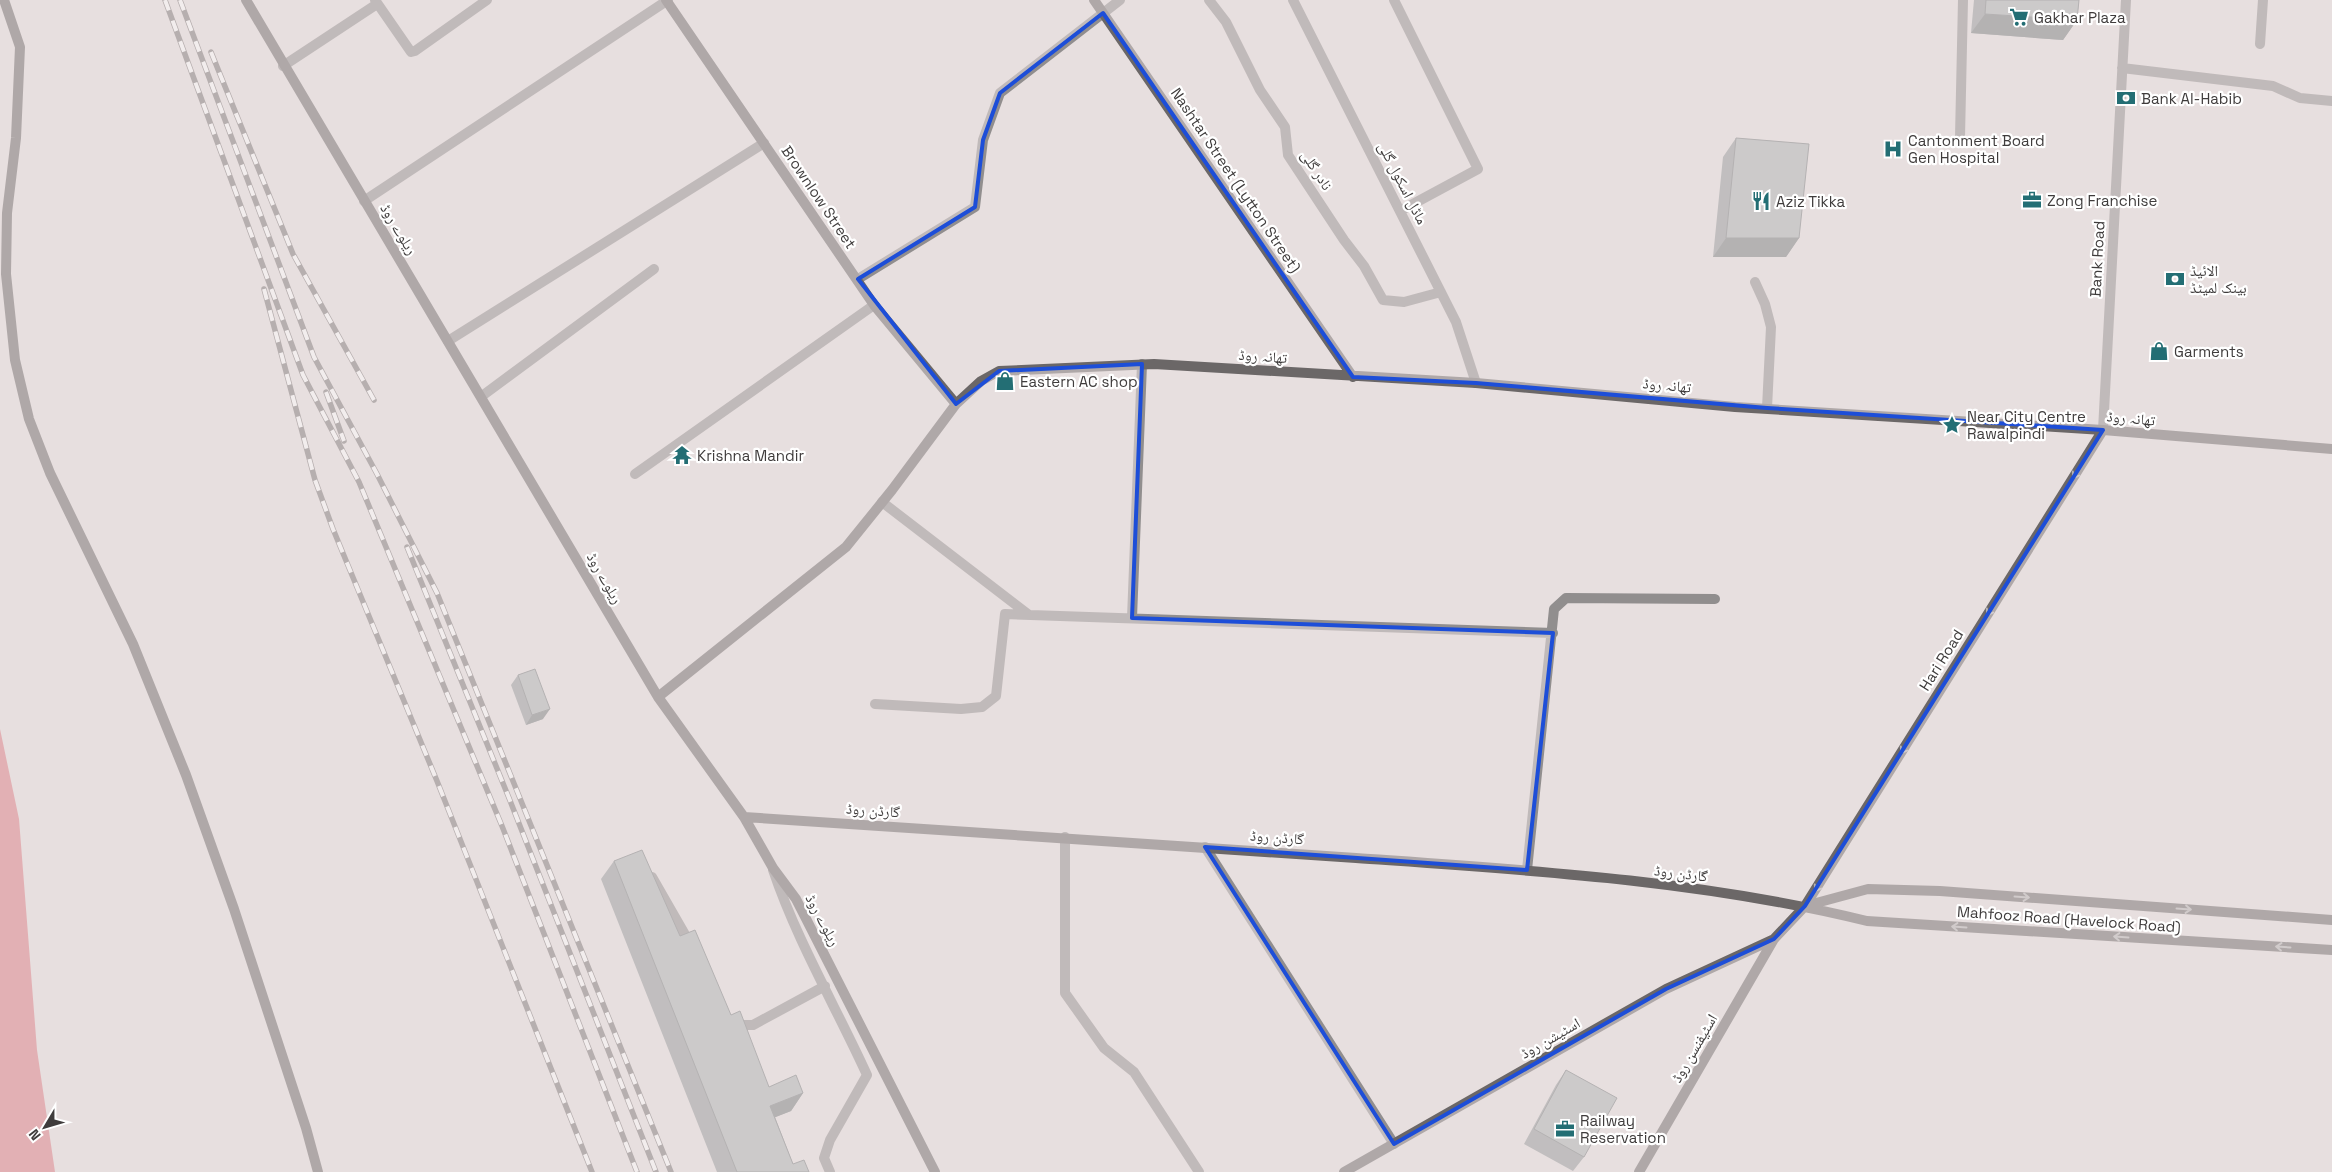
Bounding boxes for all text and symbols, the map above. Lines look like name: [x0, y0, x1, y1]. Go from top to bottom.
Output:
supermarket icon: Gakhar Plaza: [2008, 6, 2030, 28]
place label: Gakhar Plaza: [2034, 8, 2126, 27]
street label: Nashtar Street (Lytton Street): [1166, 84, 1305, 277]
bank icon: Bank Al-Habib: [2115, 87, 2137, 109]
place label: Bank Al-Habib: [2141, 89, 2242, 108]
place label: Cantonment Board Gen Hospital: [1908, 131, 2045, 167]
hospital icon: Cantonment Board Gen Hospital: [1882, 138, 1904, 160]
street label: ماڈل اسکول گلی: [1373, 139, 1432, 228]
street label: Brownlow Street: [778, 142, 861, 252]
street label: نادر گلی: [1296, 146, 1337, 194]
office icon: Zong Franchise: [2021, 189, 2043, 211]
restaurant icon: Aziz Tikka: [1750, 190, 1772, 212]
place label: Zong Franchise: [2047, 191, 2157, 210]
place label: Aziz Tikka: [1776, 192, 1846, 211]
street label: ریلوے روڈ: [376, 200, 422, 258]
street label: Bank Road: [2086, 220, 2108, 298]
place label: الائیڈ بینک لمیٹڈ: [2190, 261, 2247, 297]
bank icon: الائیڈ بینک لمیٹڈ: [2164, 268, 2186, 290]
shop icon: Garments: [2148, 340, 2170, 362]
place label: Garments: [2174, 342, 2244, 361]
street label: تھانہ روڈ: [1238, 345, 1288, 367]
shop icon: Eastern AC shop: [994, 370, 1016, 392]
place label: Eastern AC shop: [1020, 372, 1138, 391]
street label: تھانہ روڈ: [1642, 373, 1693, 397]
street label: تھانہ روڈ: [2106, 406, 2157, 430]
place label: Near City Centre Rawalpindi: [1967, 407, 2086, 443]
place icon: Near City Centre Rawalpindi: [1941, 414, 1963, 436]
temple icon: Krishna Mandir: [671, 444, 693, 466]
place label: Krishna Mandir: [697, 446, 804, 465]
one-way arrow: [2072, 464, 2082, 478]
street label: ریلوے روڈ: [583, 549, 627, 607]
one-way arrow: [1985, 602, 1995, 616]
street label: Hari Road: [1915, 626, 1967, 694]
one-way arrow: [1899, 740, 1909, 754]
street label: گارڈن روڈ: [845, 799, 901, 822]
street label: گارڈن روڈ: [1249, 826, 1305, 849]
street label: گارڈن روڈ: [1653, 860, 1709, 887]
one-way arrow: [1813, 878, 1824, 892]
street label: ریلوے روڈ: [801, 891, 845, 949]
one-way arrow: [2013, 893, 2029, 902]
street label: Mahfooz Road (Havelock Road): [1956, 902, 2181, 937]
one-way arrow: [2176, 905, 2192, 914]
one-way arrow: [1951, 922, 1967, 932]
one-way arrow: [2113, 933, 2129, 942]
one-way arrow: [2276, 943, 2292, 952]
street label: اسٹیفنسن روڈ: [1667, 1010, 1722, 1086]
street label: اسٹیشن روڈ: [1517, 1013, 1584, 1064]
north arrow: [20, 1102, 70, 1152]
place label: Railway Reservation: [1580, 1111, 1666, 1147]
office icon: Railway Reservation: [1554, 1118, 1576, 1140]
text: N: [25, 1126, 45, 1144]

